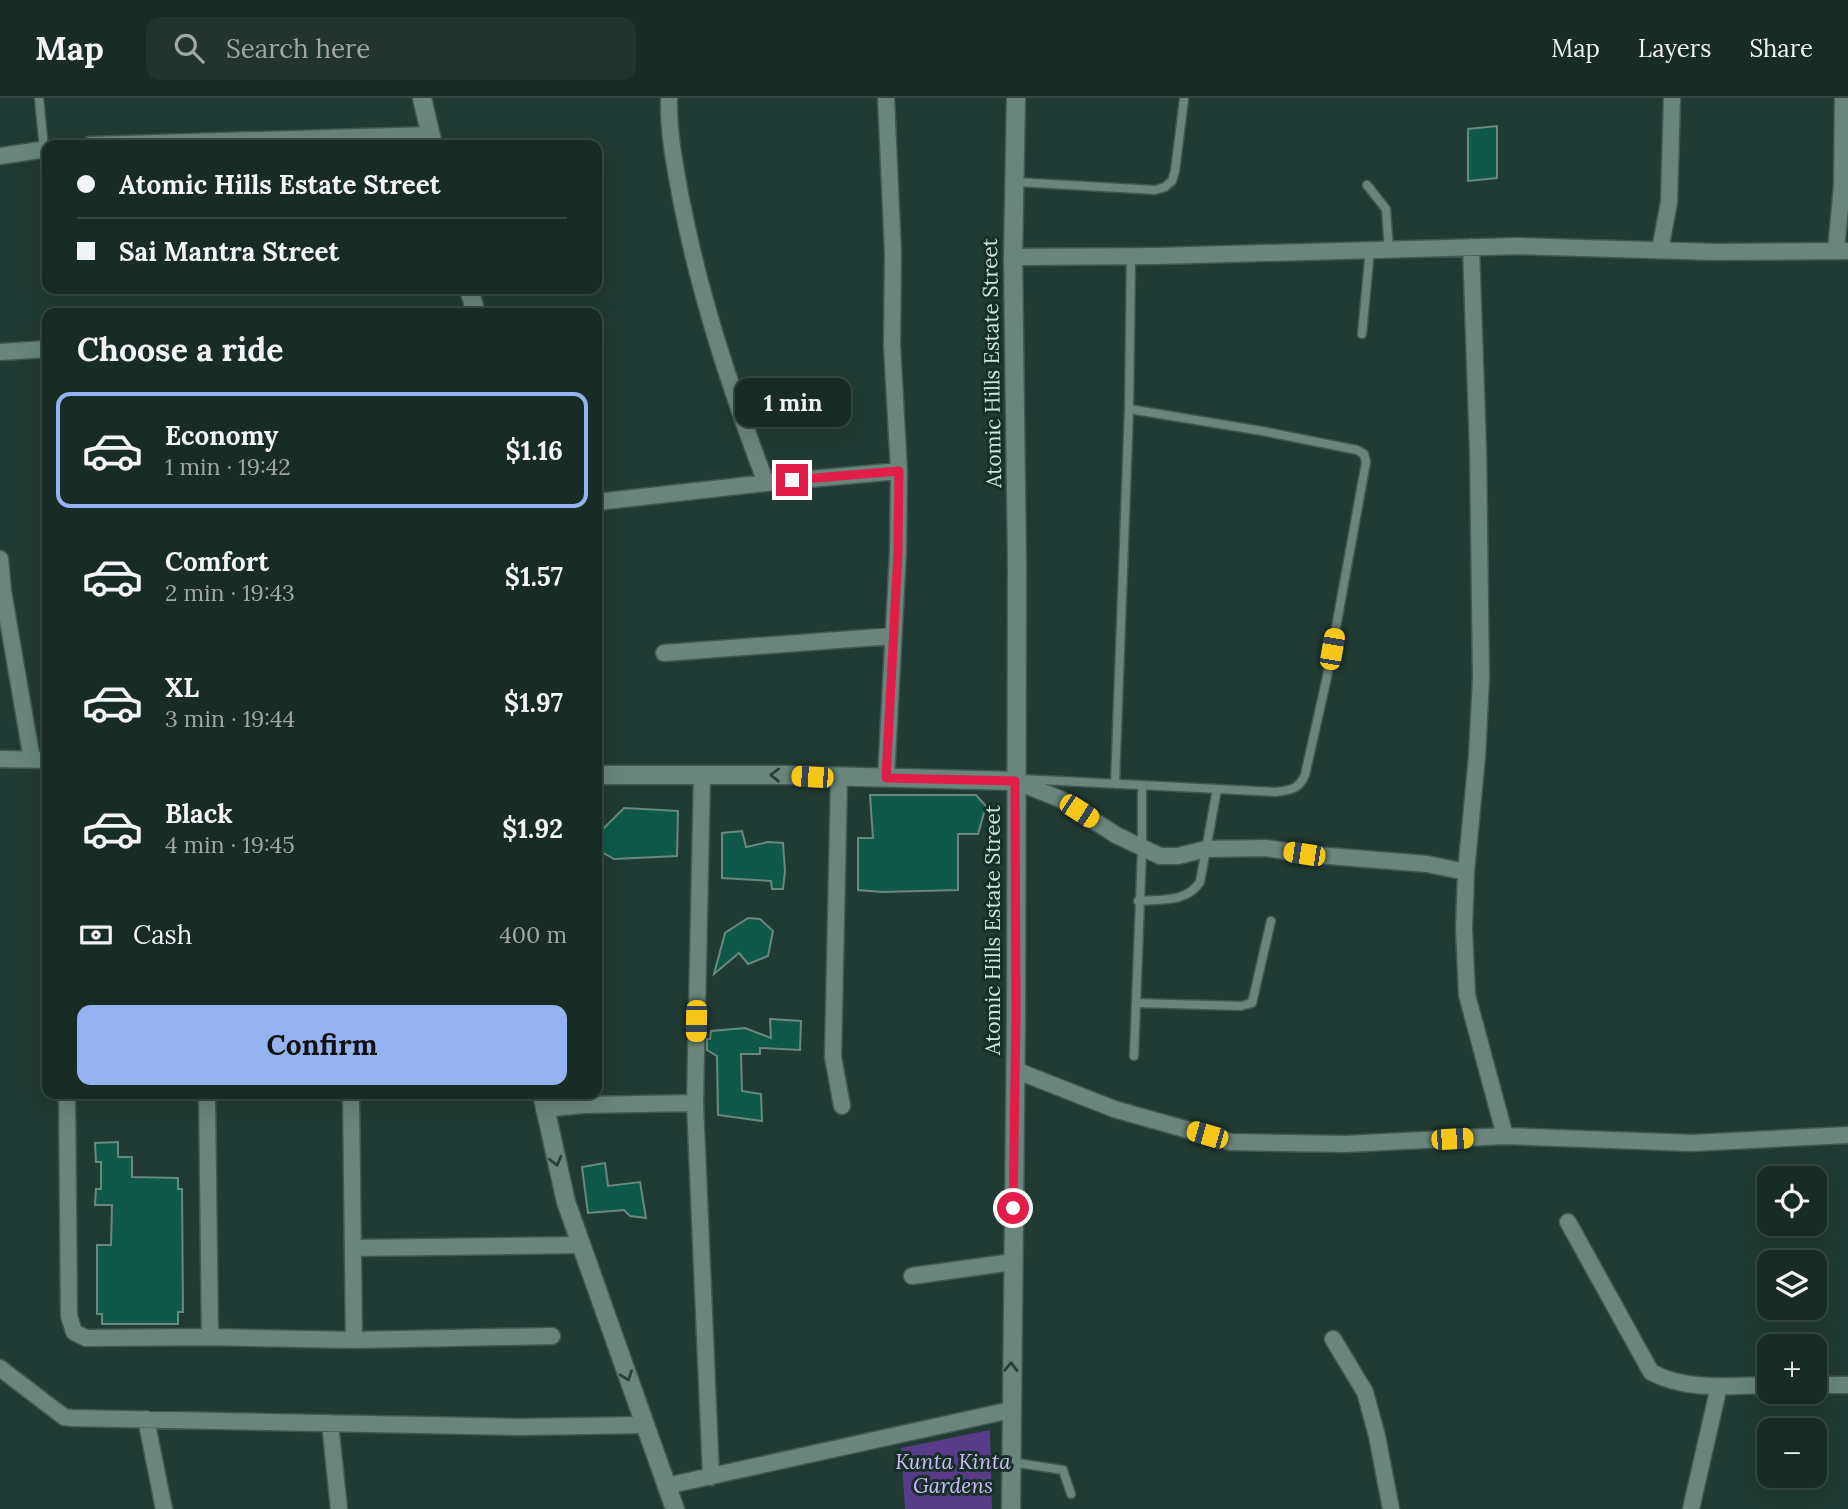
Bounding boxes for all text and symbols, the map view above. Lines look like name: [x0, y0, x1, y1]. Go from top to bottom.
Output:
search box: [146, 17, 636, 80]
text: Map: [35, 27, 104, 69]
icon: search: [170, 29, 208, 67]
text: Search here: [226, 32, 370, 65]
text: Map: [1551, 33, 1600, 64]
text: Layers: [1638, 33, 1711, 64]
text: Share: [1749, 33, 1813, 64]
text: Atomic Hills Estate Street: [119, 168, 440, 201]
text: Sai Mantra Street: [119, 235, 339, 268]
street label: Atomic Hills Estate Street: [976, 237, 1007, 489]
text: Choose a ride: [77, 329, 284, 370]
callout: 1 min: [734, 378, 850, 428]
text: 1 min: [764, 388, 822, 417]
icon: car: [81, 419, 144, 482]
text: Economy: [165, 419, 278, 452]
text: $1.16: [506, 434, 563, 467]
text: 1 min · 19:42: [165, 452, 291, 481]
route end: [776, 464, 808, 496]
icon: car: [81, 545, 144, 608]
text: Comfort: [165, 545, 269, 578]
text: $1.57: [505, 560, 563, 593]
text: 2 min · 19:43: [165, 578, 295, 607]
car: [1319, 626, 1346, 672]
icon: car: [81, 671, 144, 734]
text: XL: [165, 671, 199, 704]
text: $1.97: [504, 686, 563, 719]
text: 3 min · 19:44: [165, 704, 295, 733]
car: [791, 765, 834, 789]
one-way arrow: [770, 768, 781, 783]
car: [1056, 791, 1103, 831]
icon: car: [81, 797, 144, 860]
text: Black: [165, 797, 233, 830]
street label: Atomic Hills Estate Street: [979, 804, 1006, 1056]
text: $1.92: [502, 812, 563, 845]
text: 4 min · 19:45: [165, 830, 295, 859]
car: [1282, 840, 1327, 868]
icon: cash: [77, 916, 115, 954]
text: Cash: [133, 918, 192, 951]
text: 400 m: [499, 920, 567, 949]
car: [686, 1000, 707, 1042]
button: Confirm: [77, 1005, 567, 1085]
car: [1184, 1119, 1231, 1151]
car: [1431, 1127, 1474, 1151]
one-way arrow: [548, 1154, 562, 1166]
map controls: [1757, 1166, 1827, 1488]
button: locate: [1757, 1166, 1827, 1236]
route start: [997, 1192, 1029, 1224]
button: layers: [1757, 1250, 1827, 1320]
button: +: [1757, 1334, 1827, 1404]
one-way arrow: [1003, 1362, 1019, 1372]
one-way arrow: [619, 1370, 633, 1382]
button: −: [1757, 1418, 1827, 1488]
park label: Kunta Kinta Gardens: [895, 1448, 1011, 1499]

